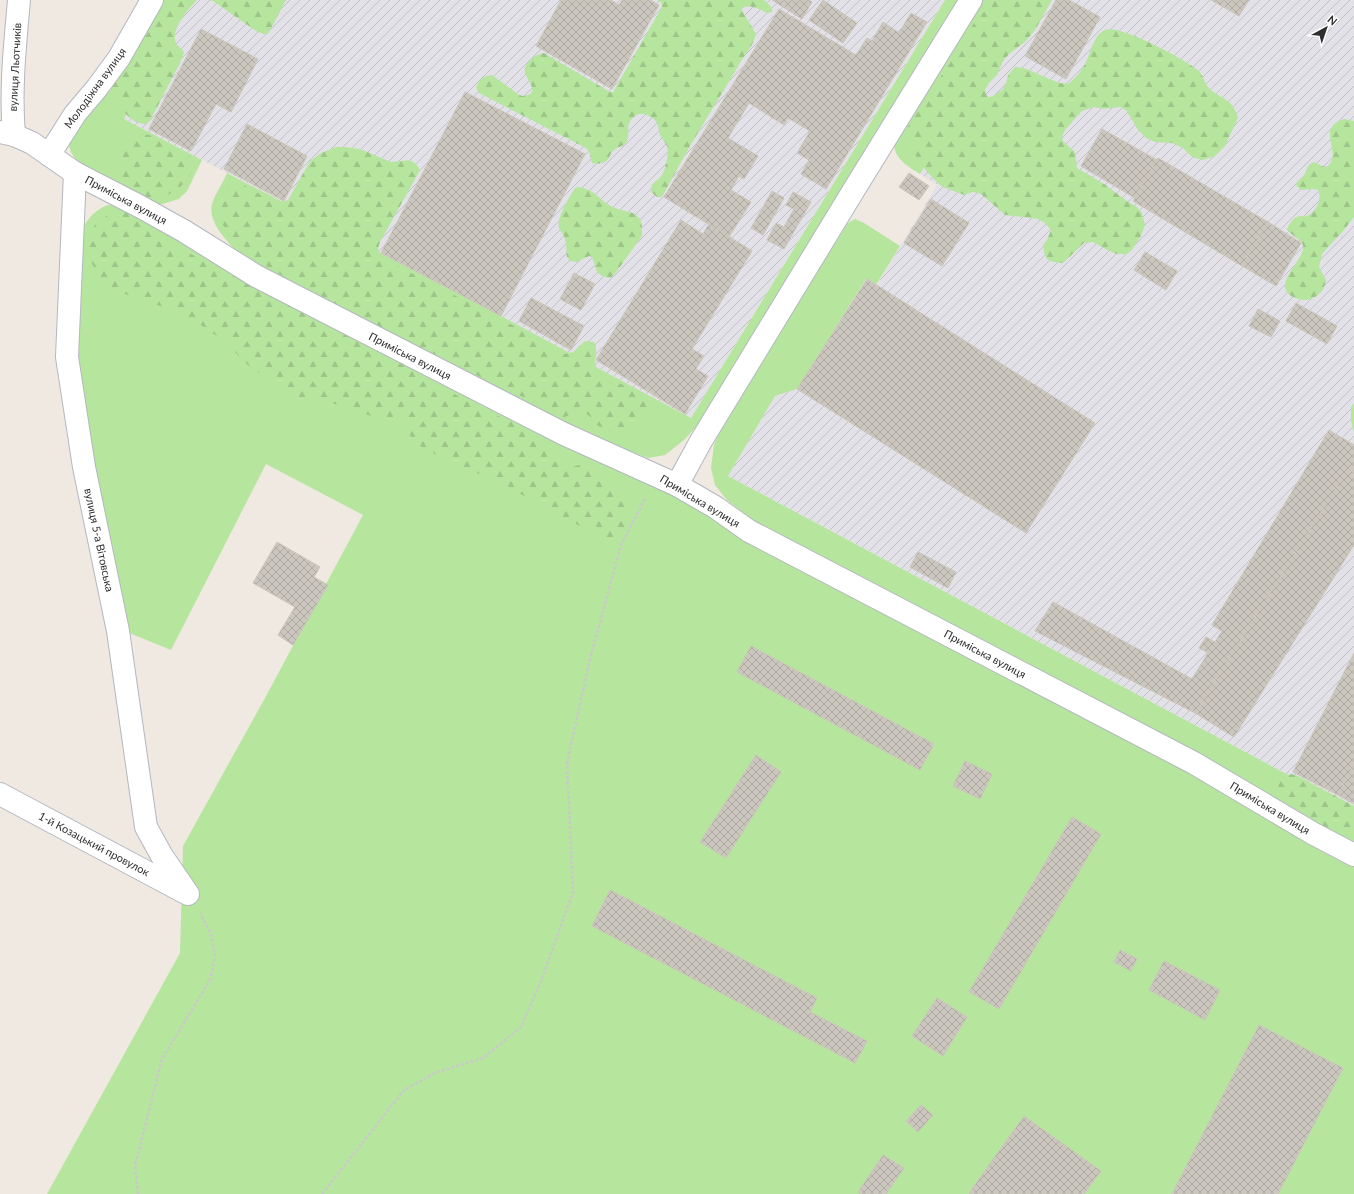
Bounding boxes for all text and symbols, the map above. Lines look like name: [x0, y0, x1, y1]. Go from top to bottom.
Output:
north arrow: [1306, 8, 1346, 48]
text: N: [1325, 12, 1340, 28]
street label: вулиця Льотчиків: [6, 22, 23, 112]
street label: Молодіжна вулиця: [61, 45, 128, 131]
street label: Приміська вулиця: [83, 173, 169, 227]
street label: Приміська вулиця: [367, 329, 454, 382]
street label: Приміська вулиця: [658, 472, 742, 530]
street label: вулиця 5-а Вітовська: [82, 487, 117, 593]
street label: Приміська вулиця: [942, 627, 1028, 681]
street label: Приміська вулиця: [1228, 779, 1312, 837]
street label: 1-й Козацький провулок: [37, 809, 152, 878]

